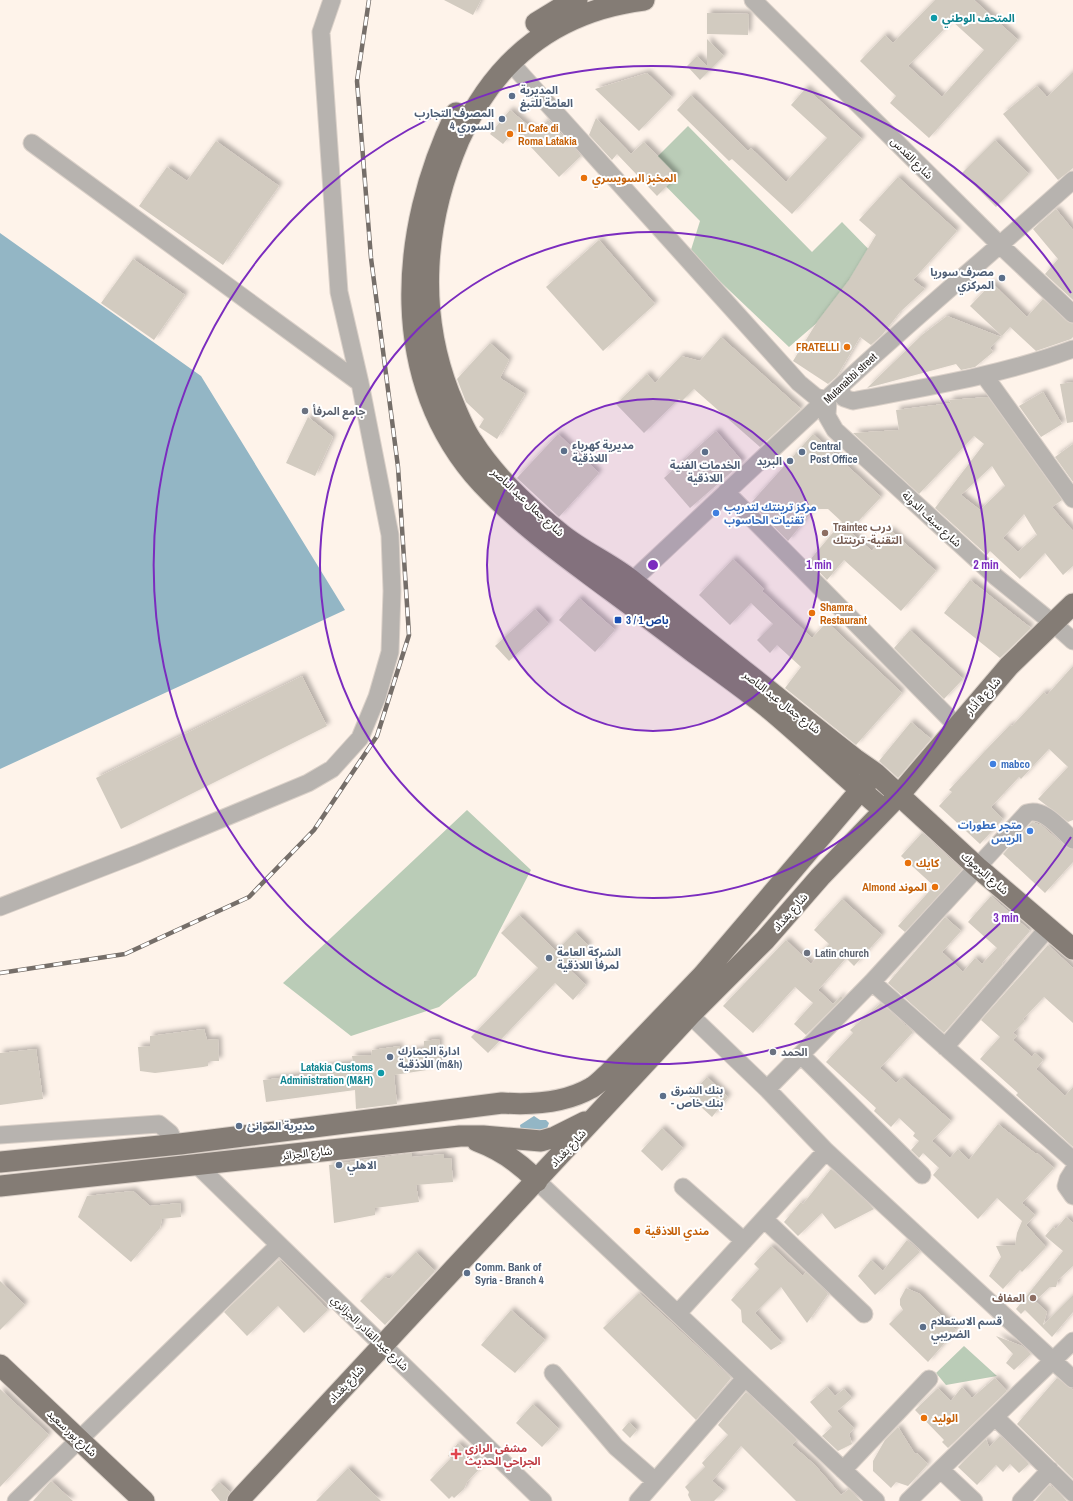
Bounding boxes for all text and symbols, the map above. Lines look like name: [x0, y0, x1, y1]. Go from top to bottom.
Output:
place label: المتحف الوطني: [942, 11, 1015, 28]
marker: المتحف الوطني: [929, 13, 939, 23]
place label: المديرية العامة للتبغ: [520, 83, 573, 112]
marker: المديرية العامة للتبغ: [507, 91, 517, 101]
place label: المصرف التجارب السوري 4: [414, 106, 494, 136]
marker: المصرف التجارب السوري 4: [497, 114, 507, 124]
place label: IL Cafe di Roma Latakia: [518, 121, 577, 148]
marker: IL Cafe di Roma Latakia: [505, 129, 515, 139]
street label: شارع القدس: [887, 134, 936, 183]
place label: المخبز السويسري: [592, 171, 676, 188]
marker: المخبز السويسري: [579, 173, 589, 183]
place label: مصرف سوريا المركزي: [930, 265, 994, 295]
marker: مصرف سوريا المركزي: [997, 273, 1007, 283]
place label: FRATELLI: [796, 340, 839, 354]
marker: FRATELLI: [842, 342, 852, 352]
street label: Mutanabbi street: [820, 349, 880, 406]
place label: جامع المرفأ: [313, 404, 365, 420]
marker: جامع المرفأ: [300, 406, 310, 416]
place label: مديرية كهرباء اللاذقية: [572, 438, 634, 465]
place label: Central Post Office: [810, 439, 858, 466]
marker: مديرية كهرباء اللاذقية: [559, 446, 569, 456]
marker: الخدمات الفنية اللاذقية: [700, 447, 710, 457]
marker: Central Post Office: [797, 447, 807, 457]
place label: البريد: [757, 454, 782, 468]
marker: البريد: [785, 456, 795, 466]
place label: الخدمات الفنية اللاذقية: [670, 458, 740, 485]
street label: شارع جمال عبد الناصر: [487, 464, 568, 540]
street label: شارع سيف الدولة: [899, 488, 965, 551]
place label: مركز ترينتك لتدريب تقنيات الحاسوب: [724, 500, 817, 527]
marker: مركز ترينتك لتدريب تقنيات الحاسوب: [711, 508, 721, 518]
place label: Traintec درب التقنية- ترينتك: [833, 520, 902, 547]
marker: Traintec درب التقنية- ترينتك: [820, 528, 830, 538]
text: 1 min: [806, 557, 832, 573]
text: 2 min: [973, 557, 999, 573]
centre of rings: [646, 558, 660, 572]
place label: Shamra Restaurant: [820, 600, 867, 627]
marker: Shamra Restaurant: [807, 608, 817, 618]
place label: باص 1 / 3: [626, 613, 669, 627]
marker: باص 1 / 3: [613, 615, 623, 625]
street label: شارع جمال عبد الناصر: [739, 667, 824, 738]
street label: شارع 8 أذار: [962, 674, 1005, 719]
place label: mabco: [1001, 757, 1031, 771]
marker: mabco: [988, 759, 998, 769]
place label: متجر عطورات الريس: [958, 818, 1022, 845]
marker: متجر عطورات الريس: [1025, 826, 1035, 836]
street label: شارع اليرموك: [958, 849, 1012, 898]
place label: كايك: [916, 856, 940, 870]
marker: كايك: [903, 858, 913, 868]
place label: Almond الموند: [862, 880, 927, 894]
marker: Almond الموند: [930, 882, 940, 892]
street label: شارع بغداد: [770, 890, 811, 935]
text: 3 min: [993, 910, 1019, 926]
place label: الشركة العامة لمرفأ اللاذقية: [557, 945, 621, 972]
place label: Latin church: [815, 946, 869, 960]
marker: Latin church: [802, 948, 812, 958]
marker: الشركة العامة لمرفأ اللاذقية: [544, 953, 554, 963]
place label: ادارة الجمارك اللاذقية (m&h): [398, 1044, 462, 1071]
place label: الحمد: [781, 1045, 808, 1059]
marker: الحمد: [768, 1047, 778, 1057]
marker: ادارة الجمارك اللاذقية (m&h): [385, 1052, 395, 1062]
place label: Latakia Customs Administration (M&H): [280, 1060, 373, 1087]
marker: Latakia Customs Administration (M&H): [376, 1068, 386, 1078]
place label: بنك الشرق - بنك خاص: [671, 1083, 724, 1110]
marker: بنك الشرق - بنك خاص: [658, 1091, 668, 1101]
place label: مديرية الموانئ: [247, 1119, 315, 1133]
marker: مديرية الموانئ: [234, 1121, 244, 1131]
street label: شارع بغداد: [547, 1126, 590, 1170]
street label: شارع الجزائر: [280, 1143, 333, 1164]
place label: الاهلي: [347, 1158, 377, 1175]
marker: الاهلي: [334, 1160, 344, 1170]
place label: مندي اللاذقية: [645, 1224, 709, 1241]
marker: مندي اللاذقية: [632, 1226, 642, 1236]
place label: Comm. Bank of Syria - Branch 4: [475, 1260, 544, 1287]
marker: Comm. Bank of Syria - Branch 4: [462, 1268, 472, 1278]
place label: العفاف: [992, 1291, 1025, 1305]
street label: شارع عبد القادر الجزائري: [327, 1292, 412, 1376]
marker: العفاف: [1028, 1293, 1038, 1303]
place label: قسم الاستعلام الضريبي: [931, 1314, 1002, 1344]
marker: قسم الاستعلام الضريبي: [918, 1322, 928, 1332]
street label: شارع بغداد: [325, 1362, 368, 1406]
street label: شارع بور سعيد: [44, 1406, 100, 1461]
place label: الوليد: [932, 1411, 958, 1425]
marker: الوليد: [919, 1413, 929, 1423]
place label: مشفى الرازي الجراحي الحديث: [465, 1441, 541, 1471]
marker: مشفى الرازي الجراحي الحديث: [450, 1448, 462, 1460]

